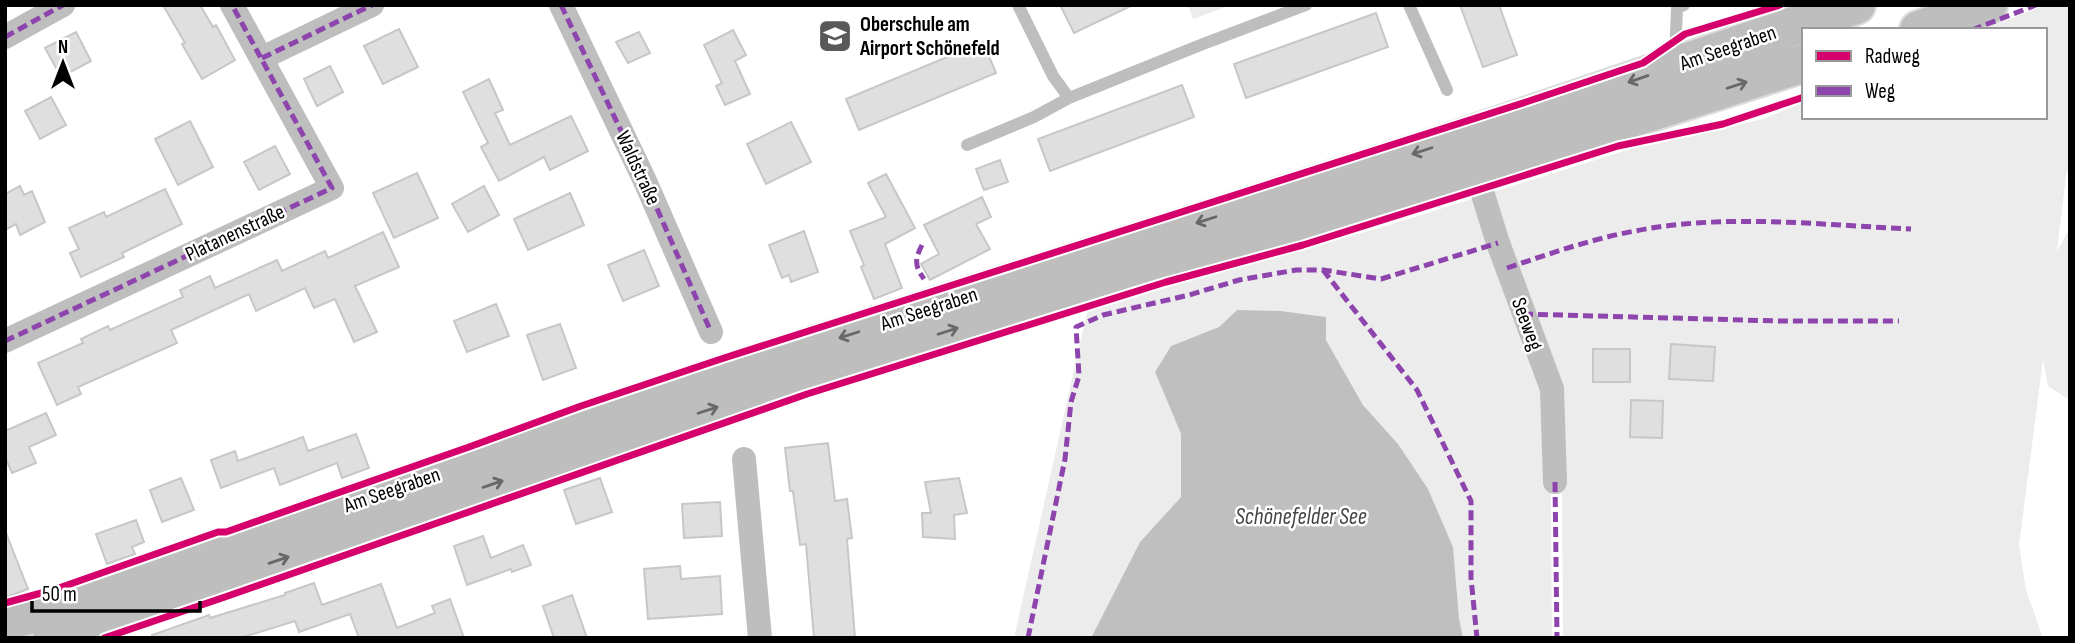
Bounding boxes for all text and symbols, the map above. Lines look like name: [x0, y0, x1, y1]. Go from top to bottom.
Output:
place label: Oberschule am Airport Schönefeld: [859, 12, 1000, 61]
school or university icon: Oberschule am Airport Schönefeld: [816, 17, 854, 55]
street label: Am Seegraben: [1676, 20, 1780, 76]
north arrow: [28, 28, 98, 98]
legend: [1802, 28, 2047, 119]
text: N: [58, 36, 68, 59]
text: Radweg: [1865, 44, 1920, 69]
one-way arrow: [1627, 73, 1649, 86]
one-way arrow: [1726, 78, 1748, 90]
text: Weg: [1865, 79, 1895, 104]
street label: Waldstraße: [610, 127, 666, 209]
one-way arrow: [1412, 146, 1434, 158]
street label: Platanenstraße: [181, 199, 289, 267]
one-way arrow: [1195, 215, 1217, 227]
street label: Am Seegraben: [876, 282, 981, 337]
street label: Seeweg: [1506, 294, 1548, 354]
one-way arrow: [936, 324, 958, 337]
one-way arrow: [838, 329, 860, 342]
one-way arrow: [697, 403, 719, 416]
street label: Am Seegraben: [340, 462, 444, 518]
one-way arrow: [482, 477, 504, 489]
water label: Schönefelder See: [1235, 503, 1367, 531]
one-way arrow: [267, 553, 289, 565]
scale bar: [32, 570, 200, 614]
text: 50 m: [42, 582, 77, 607]

